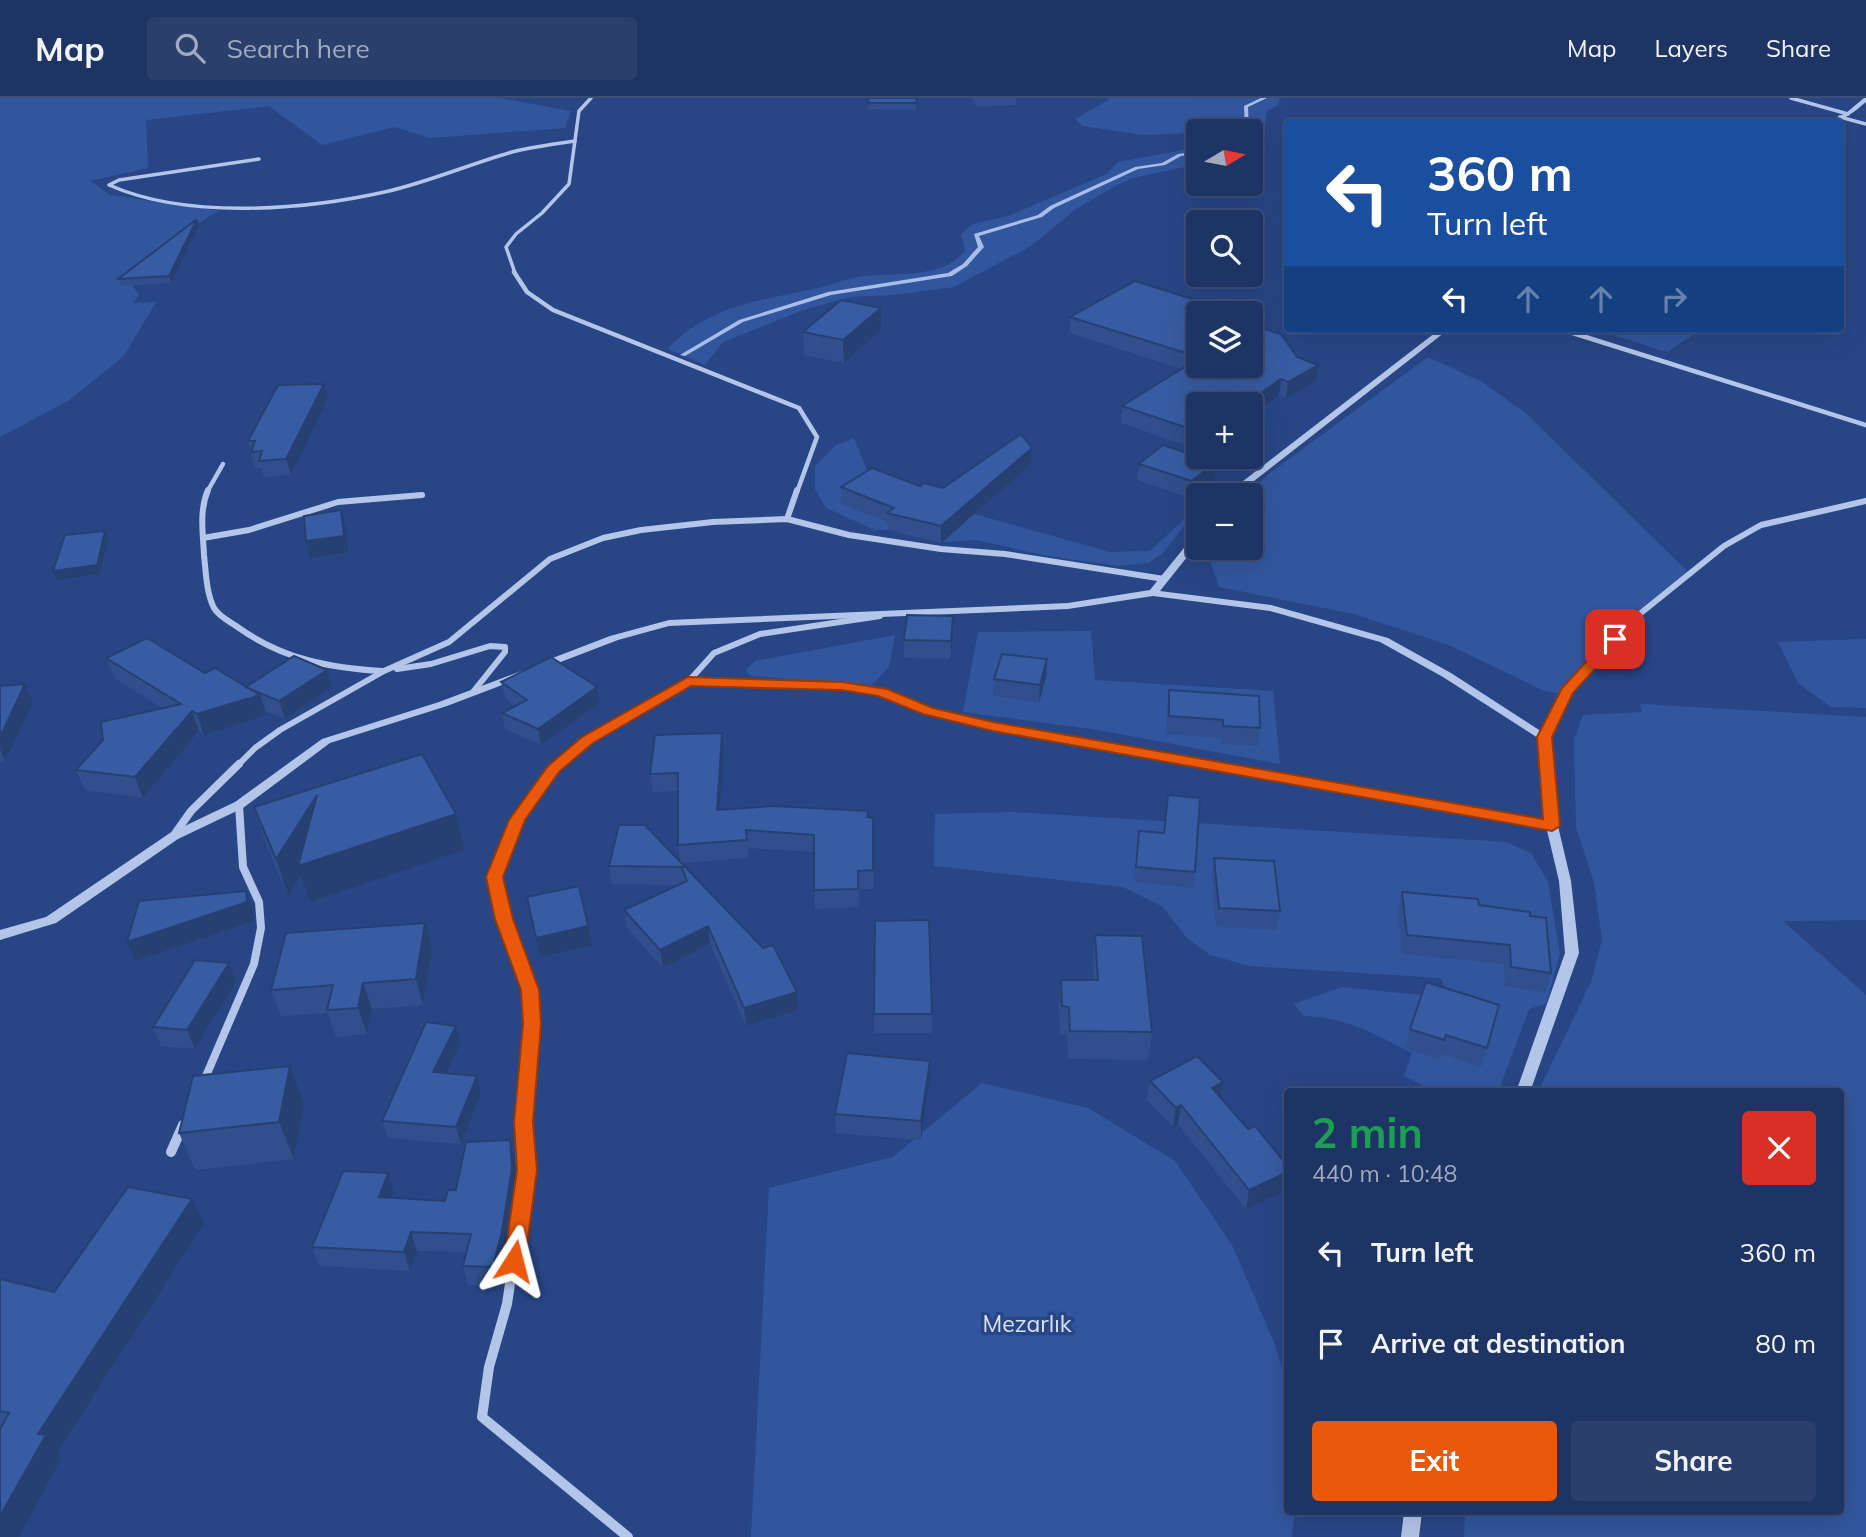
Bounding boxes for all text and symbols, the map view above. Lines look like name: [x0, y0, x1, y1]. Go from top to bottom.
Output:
search box: [147, 17, 637, 80]
text: Map: [35, 28, 105, 69]
icon: search: [171, 29, 209, 67]
text: Search here: [227, 32, 370, 65]
text: Map: [1567, 33, 1616, 63]
text: Layers: [1654, 33, 1728, 63]
text: Share: [1766, 33, 1831, 63]
north arrow: [1186, 119, 1264, 196]
map controls: [1186, 119, 1263, 560]
text: 360 m: [1427, 142, 1573, 203]
icon: left: [1312, 147, 1403, 238]
text: Turn left: [1427, 203, 1547, 243]
button: search: [1186, 210, 1263, 287]
icon: left: [1436, 280, 1474, 318]
icon: ahead: [1509, 280, 1547, 318]
icon: ahead: [1582, 280, 1620, 318]
icon: right: [1655, 280, 1693, 318]
button: layers: [1186, 301, 1263, 378]
button: +: [1186, 392, 1263, 469]
button: −: [1186, 483, 1263, 560]
pin: [1585, 609, 1645, 669]
icon: arrive: [1596, 620, 1634, 658]
text: 2 min: [1312, 1106, 1423, 1159]
button: close: [1742, 1111, 1816, 1185]
text: 440 m · 10:48: [1312, 1159, 1457, 1188]
position arrow: [477, 1224, 551, 1298]
icon: left: [1312, 1234, 1350, 1272]
text: Turn left: [1371, 1236, 1473, 1269]
text: 360 m: [1740, 1236, 1816, 1269]
park label: Mezarlık: [983, 1309, 1073, 1338]
icon: arrive: [1312, 1325, 1350, 1363]
text: Arrive at destination: [1371, 1327, 1626, 1360]
text: 80 m: [1755, 1327, 1816, 1360]
button: Exit: [1312, 1421, 1557, 1501]
button: Share: [1571, 1421, 1816, 1501]

